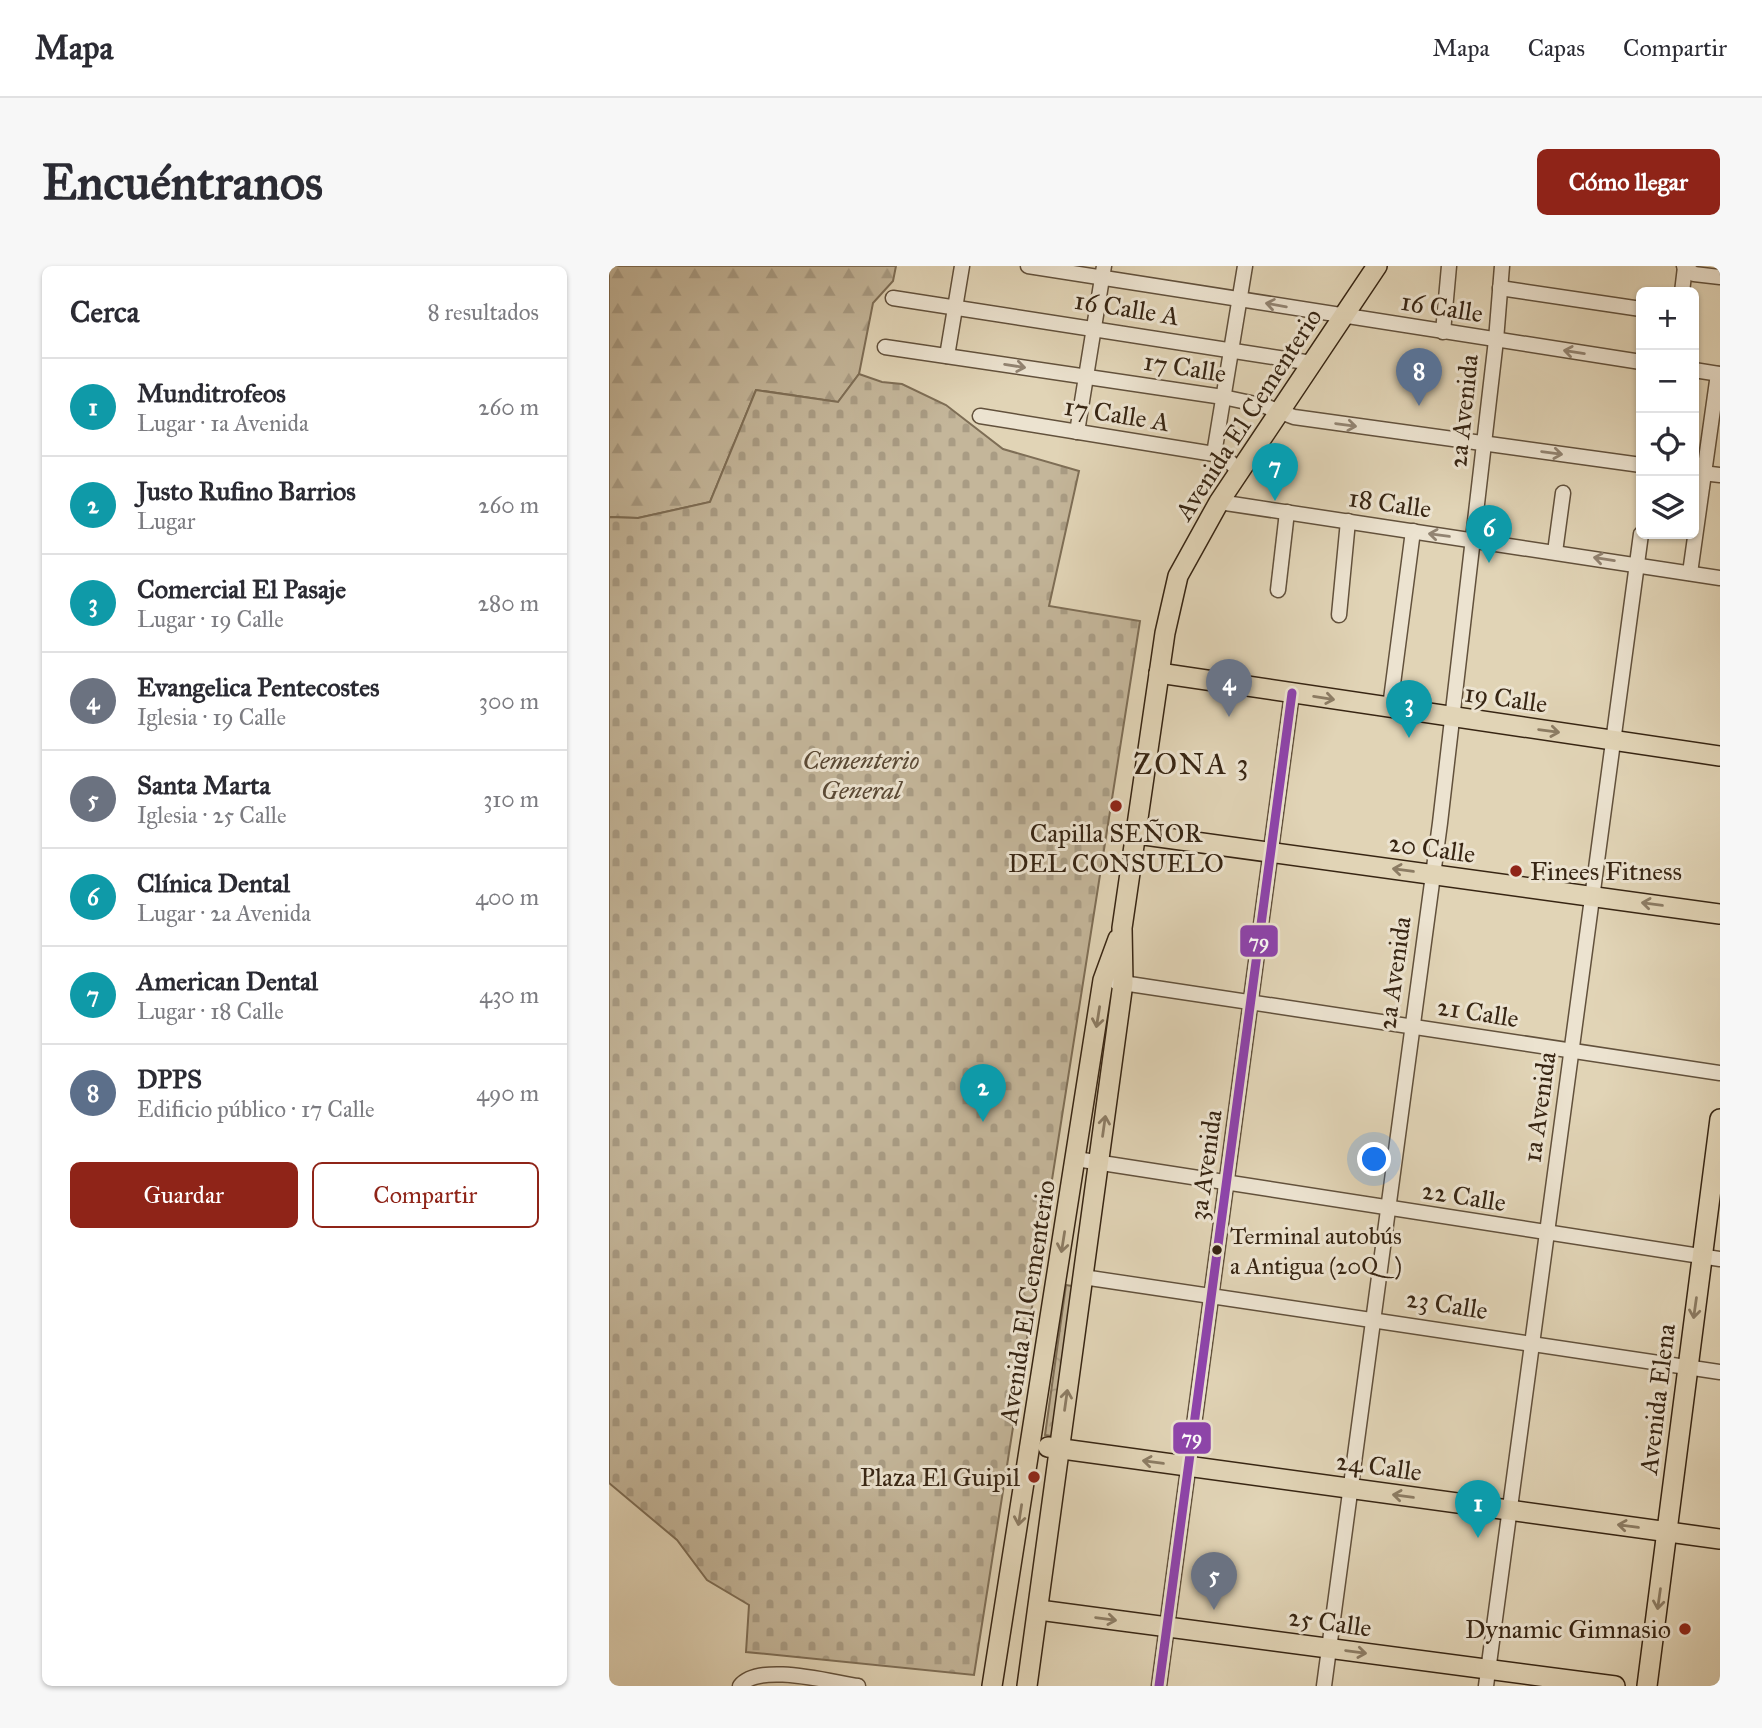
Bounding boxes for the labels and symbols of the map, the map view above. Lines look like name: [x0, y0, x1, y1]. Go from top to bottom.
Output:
street label: 16 Calle A: [1072, 284, 1182, 332]
street label: 16 Calle: [1399, 285, 1485, 329]
one-way arrow: [1265, 297, 1288, 311]
street label: Avenida El Cementerio: [1167, 302, 1329, 527]
street label: 17 Calle: [1141, 345, 1229, 389]
one-way arrow: [1563, 345, 1586, 358]
pin: 8: [1396, 348, 1442, 406]
street label: 2a Avenida: [1441, 353, 1485, 469]
one-way arrow: [1003, 360, 1026, 373]
street label: 17 Calle A: [1062, 390, 1173, 438]
one-way arrow: [1334, 418, 1357, 431]
pin: 7: [1252, 443, 1298, 501]
one-way arrow: [1540, 446, 1563, 459]
street label: 18 Calle: [1347, 481, 1434, 525]
pin: 6: [1466, 505, 1512, 563]
one-way arrow: [1428, 528, 1450, 541]
one-way arrow: [1593, 553, 1616, 566]
pin: 4: [1206, 659, 1252, 717]
street label: 19 Calle: [1463, 676, 1550, 720]
pin: 3: [1386, 680, 1432, 738]
one-way arrow: [1312, 691, 1335, 704]
one-way arrow: [1537, 725, 1560, 738]
park label: Cementerio General: [803, 744, 920, 806]
district label: ZONA 3: [1133, 746, 1251, 782]
marker: Capilla SEÑOR DEL CONSUELO: [1108, 798, 1124, 814]
place label: Capilla SEÑOR DEL CONSUELO: [1008, 817, 1224, 879]
street label: 20 Calle: [1387, 826, 1477, 870]
place label: Finees Fitness: [1530, 855, 1682, 887]
one-way arrow: [1392, 863, 1415, 876]
marker: Finees Fitness: [1508, 863, 1524, 879]
one-way arrow: [1642, 898, 1664, 911]
street label: 2a Avenida: [1370, 914, 1418, 1032]
line badge: 79: [1239, 924, 1279, 958]
text: 79: [1249, 930, 1269, 954]
street label: 21 Calle: [1435, 990, 1521, 1034]
one-way arrow: [1091, 1005, 1104, 1028]
street label: 1a Avenida: [1515, 1050, 1563, 1164]
pin: 2: [960, 1064, 1006, 1122]
street label: 3a Avenida: [1181, 1108, 1229, 1222]
one-way arrow: [1098, 1115, 1111, 1138]
your location: [1357, 1142, 1391, 1176]
street label: 22 Calle: [1420, 1174, 1508, 1218]
street label: Avenida El Cementerio: [992, 1178, 1062, 1427]
place label: Terminal autobús a Antigua (20Q): [1230, 1221, 1402, 1281]
one-way arrow: [1056, 1230, 1069, 1253]
marker: Terminal autobús a Antigua (20Q): [1210, 1243, 1224, 1257]
street label: 23 Calle: [1404, 1282, 1490, 1326]
one-way arrow: [1688, 1296, 1701, 1319]
street label: Avenida Elena: [1632, 1322, 1682, 1477]
one-way arrow: [1060, 1389, 1073, 1412]
line badge: 79: [1172, 1421, 1212, 1455]
text: 79: [1182, 1426, 1202, 1450]
street label: 24 Calle: [1334, 1444, 1424, 1488]
one-way arrow: [1142, 1455, 1165, 1468]
place label: Plaza El Guipil: [860, 1461, 1020, 1493]
marker: Plaza El Guipil: [1026, 1469, 1042, 1485]
pin: 1: [1455, 1480, 1501, 1538]
one-way arrow: [1392, 1489, 1415, 1502]
one-way arrow: [1013, 1503, 1026, 1526]
one-way arrow: [1617, 1520, 1640, 1533]
pin: 5: [1191, 1552, 1237, 1610]
one-way arrow: [1652, 1587, 1665, 1610]
street label: 25 Calle: [1286, 1600, 1374, 1644]
one-way arrow: [1095, 1612, 1117, 1625]
place label: Dynamic Gimnasio: [1465, 1613, 1671, 1645]
marker: Dynamic Gimnasio: [1677, 1621, 1693, 1637]
one-way arrow: [1344, 1645, 1367, 1658]

